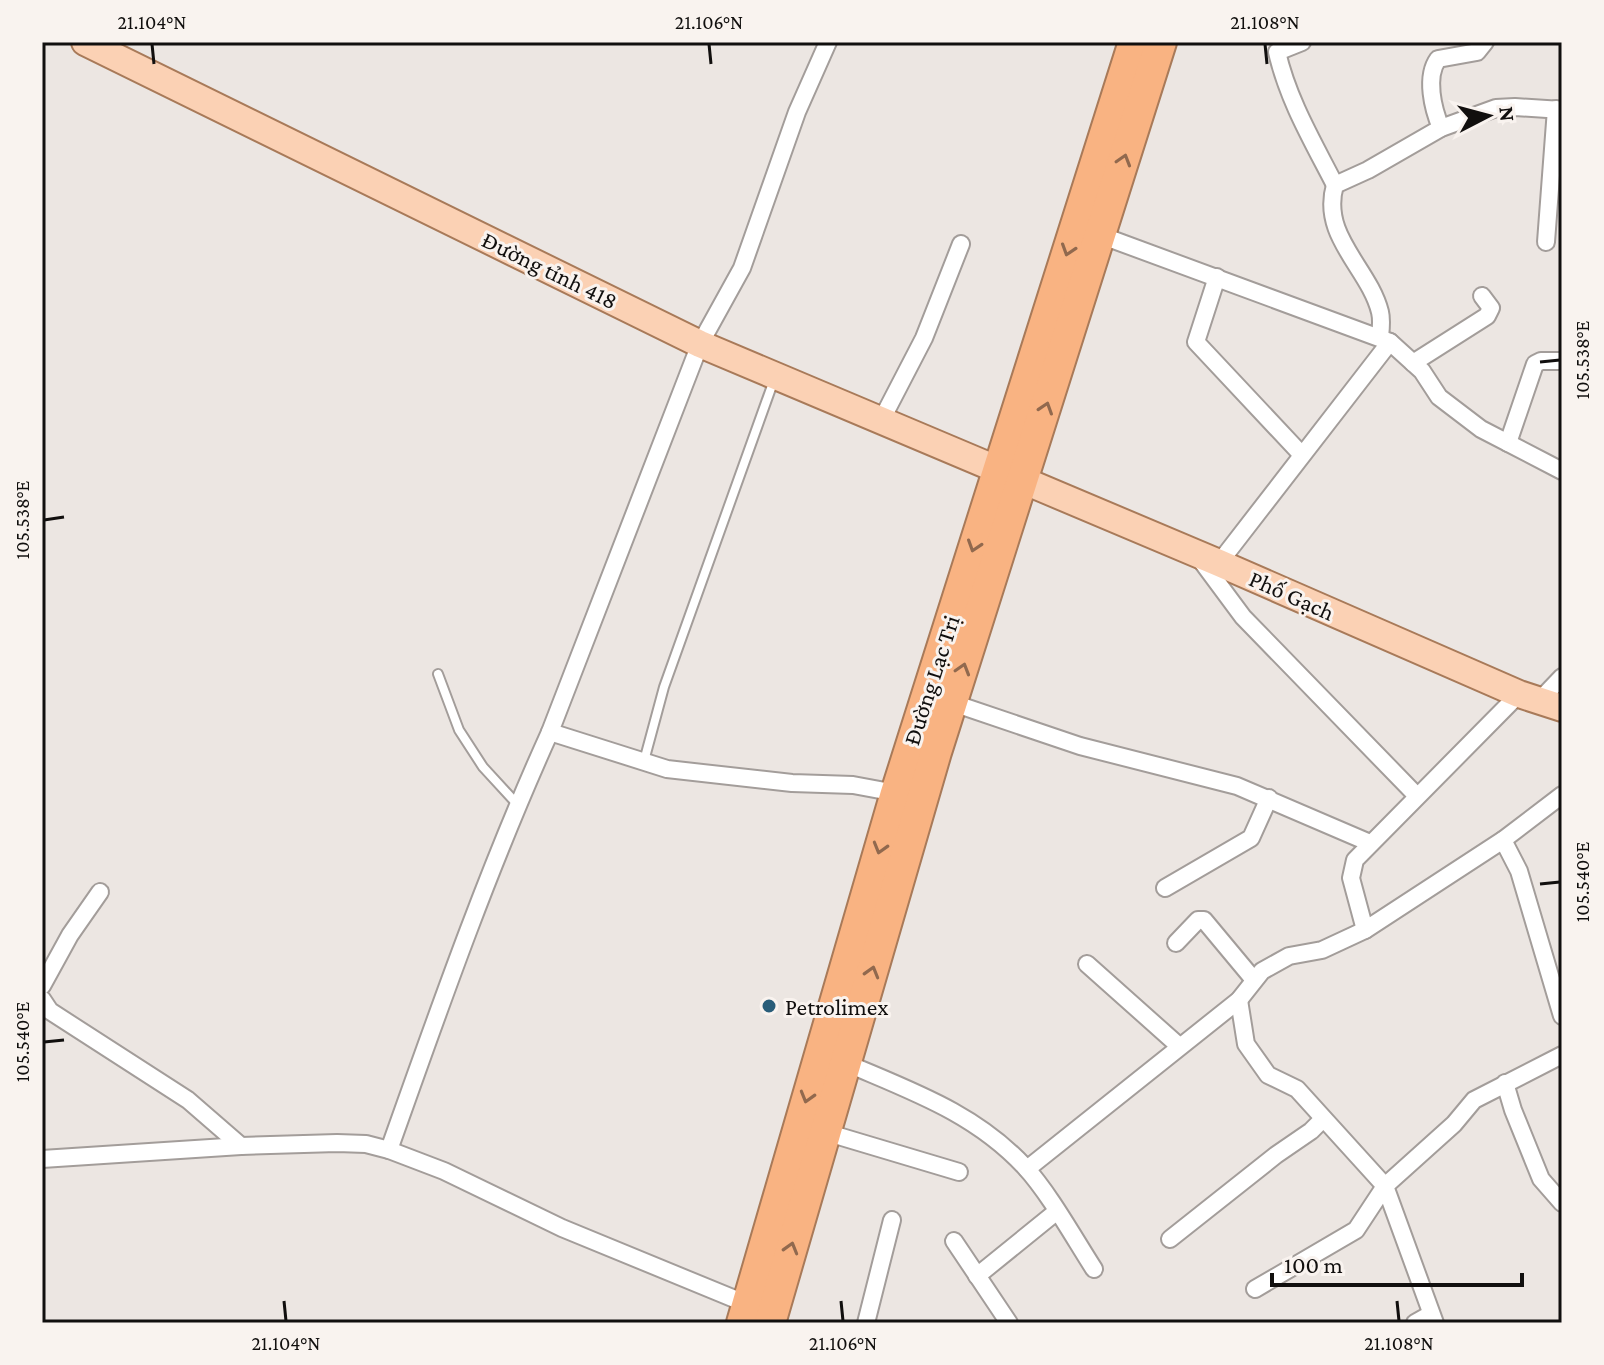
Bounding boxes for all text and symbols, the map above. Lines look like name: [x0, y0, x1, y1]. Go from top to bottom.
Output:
text: 21.104°N: [118, 11, 186, 33]
text: 21.106°N: [675, 11, 743, 33]
text: 21.108°N: [1230, 11, 1300, 33]
north arrow: [1448, 76, 1528, 156]
text: N: [1494, 105, 1521, 123]
one-way arrow: [1115, 153, 1131, 167]
street label: Đường tỉnh 418: [478, 226, 622, 314]
one-way arrow: [1061, 242, 1077, 256]
text: 105.538°E: [1571, 320, 1593, 399]
one-way arrow: [1036, 401, 1052, 415]
text: 105.538°E: [11, 480, 33, 559]
one-way arrow: [967, 539, 983, 552]
street label: Phố Gạch: [1245, 564, 1339, 626]
street label: Đường Lạc Trị: [897, 612, 965, 748]
one-way arrow: [954, 663, 970, 676]
one-way arrow: [873, 840, 889, 854]
text: 105.540°E: [1571, 842, 1593, 922]
one-way arrow: [863, 965, 879, 979]
place label: Petrolimex: [785, 993, 888, 1020]
marker: Petrolimex: [760, 997, 778, 1015]
text: 105.540°E: [11, 1002, 33, 1082]
one-way arrow: [800, 1090, 816, 1104]
scale bar: [1272, 1237, 1522, 1287]
one-way arrow: [782, 1242, 799, 1255]
text: 100 m: [1284, 1251, 1343, 1278]
text: 21.104°N: [252, 1332, 320, 1354]
text: 21.106°N: [809, 1332, 877, 1354]
text: 21.108°N: [1364, 1332, 1434, 1354]

